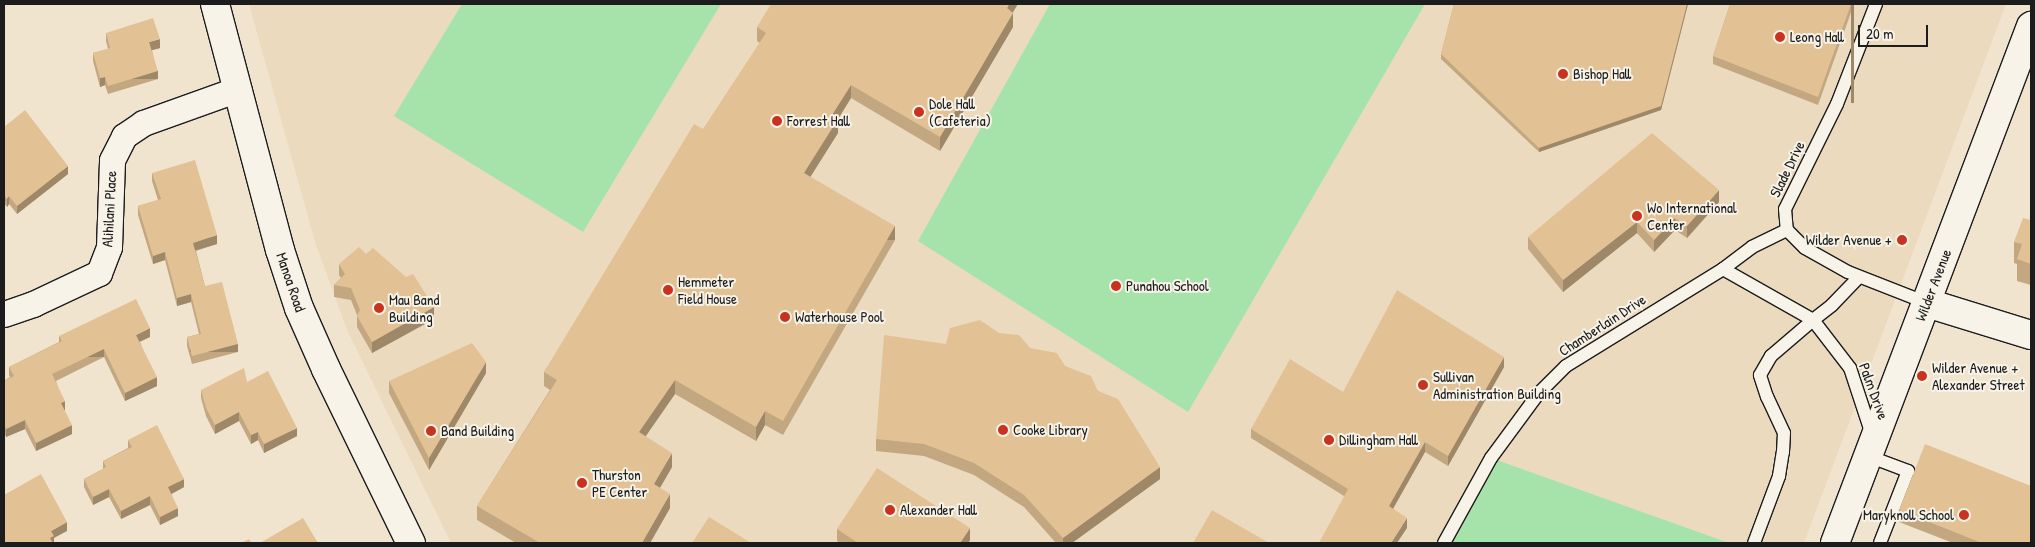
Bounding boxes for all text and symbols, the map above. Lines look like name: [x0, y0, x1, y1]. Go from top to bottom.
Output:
scale bar: [1860, 15, 1930, 47]
text: 20 m: [1866, 23, 1893, 44]
place label: Leong Hall: [1790, 28, 1844, 46]
marker: Leong Hall: [1774, 31, 1786, 43]
place label: Bishop Hall: [1573, 65, 1631, 83]
marker: Bishop Hall: [1557, 68, 1569, 80]
place label: Dole Hall (Cafeteria): [929, 94, 991, 129]
marker: Dole Hall (Cafeteria): [913, 106, 925, 118]
place label: Forrest Hall: [787, 112, 850, 130]
marker: Forrest Hall: [771, 115, 783, 127]
street label: Slade Drive: [1766, 138, 1808, 200]
street label: Alihilani Place: [98, 170, 120, 248]
place label: Wo International Center: [1647, 198, 1737, 233]
marker: Wo International Center: [1631, 210, 1643, 222]
place label: Wilder Avenue +: [1806, 231, 1892, 249]
marker: Wilder Avenue +: [1896, 234, 1908, 246]
street label: Wilder Avenue: [1911, 246, 1955, 324]
street label: Manoa Road: [272, 250, 310, 314]
place label: Hemmeter Field House: [678, 272, 737, 307]
place label: Punahou School: [1126, 277, 1209, 295]
marker: Punahou School: [1110, 280, 1122, 292]
marker: Hemmeter Field House: [662, 284, 674, 296]
place label: Mau Band Building: [389, 290, 439, 325]
street label: Chamberlain Drive: [1555, 290, 1649, 360]
marker: Mau Band Building: [373, 302, 385, 314]
place label: Waterhouse Pool: [795, 308, 884, 326]
marker: Waterhouse Pool: [779, 311, 791, 323]
place label: Wilder Avenue + Alexander Street: [1932, 358, 2025, 393]
street label: Palm Drive: [1855, 360, 1893, 422]
place label: Sullivan Administration Building: [1433, 367, 1561, 402]
marker: Wilder Avenue + Alexander Street: [1916, 370, 1928, 382]
marker: Sullivan Administration Building: [1417, 379, 1429, 391]
place label: Cooke Library: [1013, 421, 1088, 439]
place label: Band Building: [441, 422, 514, 440]
marker: Cooke Library: [997, 424, 1009, 436]
marker: Band Building: [425, 425, 437, 437]
place label: Dillingham Hall: [1339, 431, 1418, 449]
marker: Dillingham Hall: [1323, 434, 1335, 446]
place label: Thurston PE Center: [592, 465, 647, 500]
marker: Thurston PE Center: [576, 477, 588, 489]
place label: Alexander Hall: [900, 501, 977, 519]
marker: Alexander Hall: [884, 504, 896, 516]
place label: Maryknoll School: [1863, 506, 1954, 524]
marker: Maryknoll School: [1958, 509, 1970, 521]

